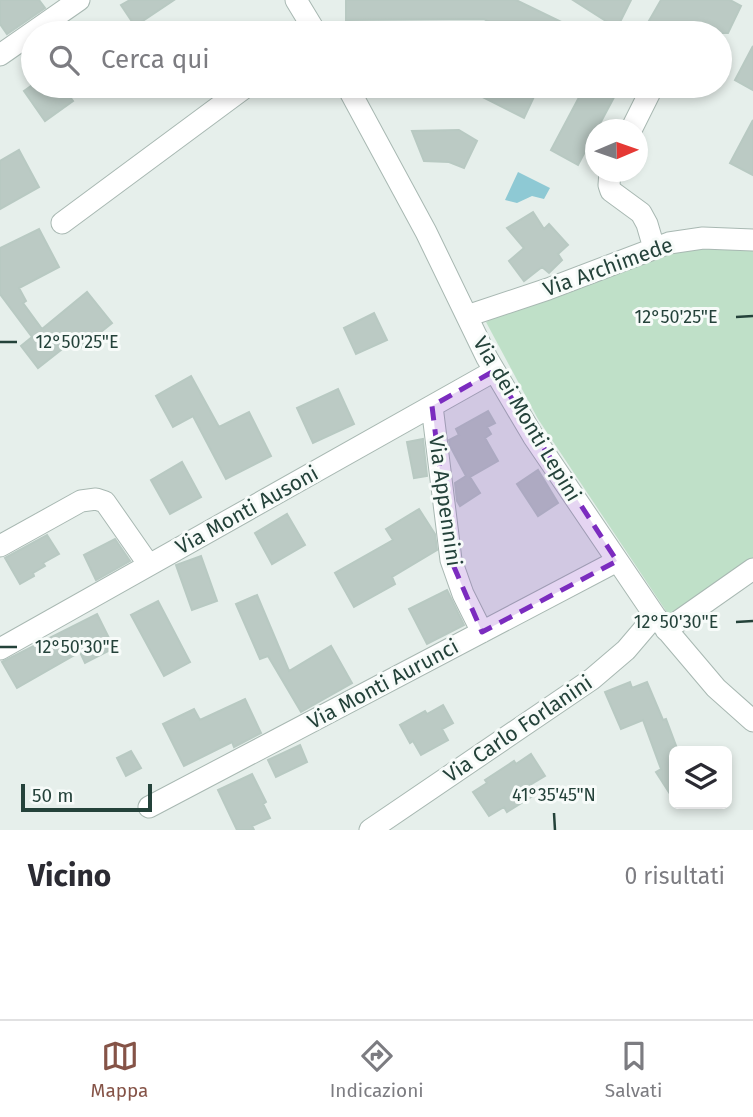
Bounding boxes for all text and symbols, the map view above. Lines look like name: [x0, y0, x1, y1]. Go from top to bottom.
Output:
search box: [21, 21, 732, 98]
icon: search: [45, 41, 83, 79]
text: Cerca qui: [101, 44, 210, 75]
north arrow: [585, 119, 648, 182]
street label: Via Archimede: [540, 232, 676, 302]
text: 12°50'25"E: [634, 306, 718, 328]
text: 12°50'25"E: [35, 331, 119, 353]
street label: Via dei Monti Lepini: [467, 332, 587, 506]
street label: Via Appennini: [423, 434, 467, 568]
street label: Via Monti Ausoni: [171, 460, 323, 560]
text: 12°50'30"E: [634, 611, 718, 633]
street label: Via Monti Aurunci: [303, 633, 463, 735]
text: 12°50'30"E: [35, 636, 119, 658]
street label: Via Carlo Forlanini: [439, 670, 597, 788]
map controls: [669, 746, 732, 809]
button: layers: [669, 746, 732, 809]
scale bar: [21, 781, 152, 813]
text: 50 m: [32, 784, 73, 807]
text: 41°35'45"N: [512, 784, 596, 806]
text: Vicino: [28, 858, 111, 894]
text: 0 risultati: [624, 862, 725, 890]
tab: Mappa: [91, 1037, 148, 1102]
tab: Indicazioni: [330, 1037, 424, 1102]
tab: Salvati: [605, 1037, 662, 1102]

